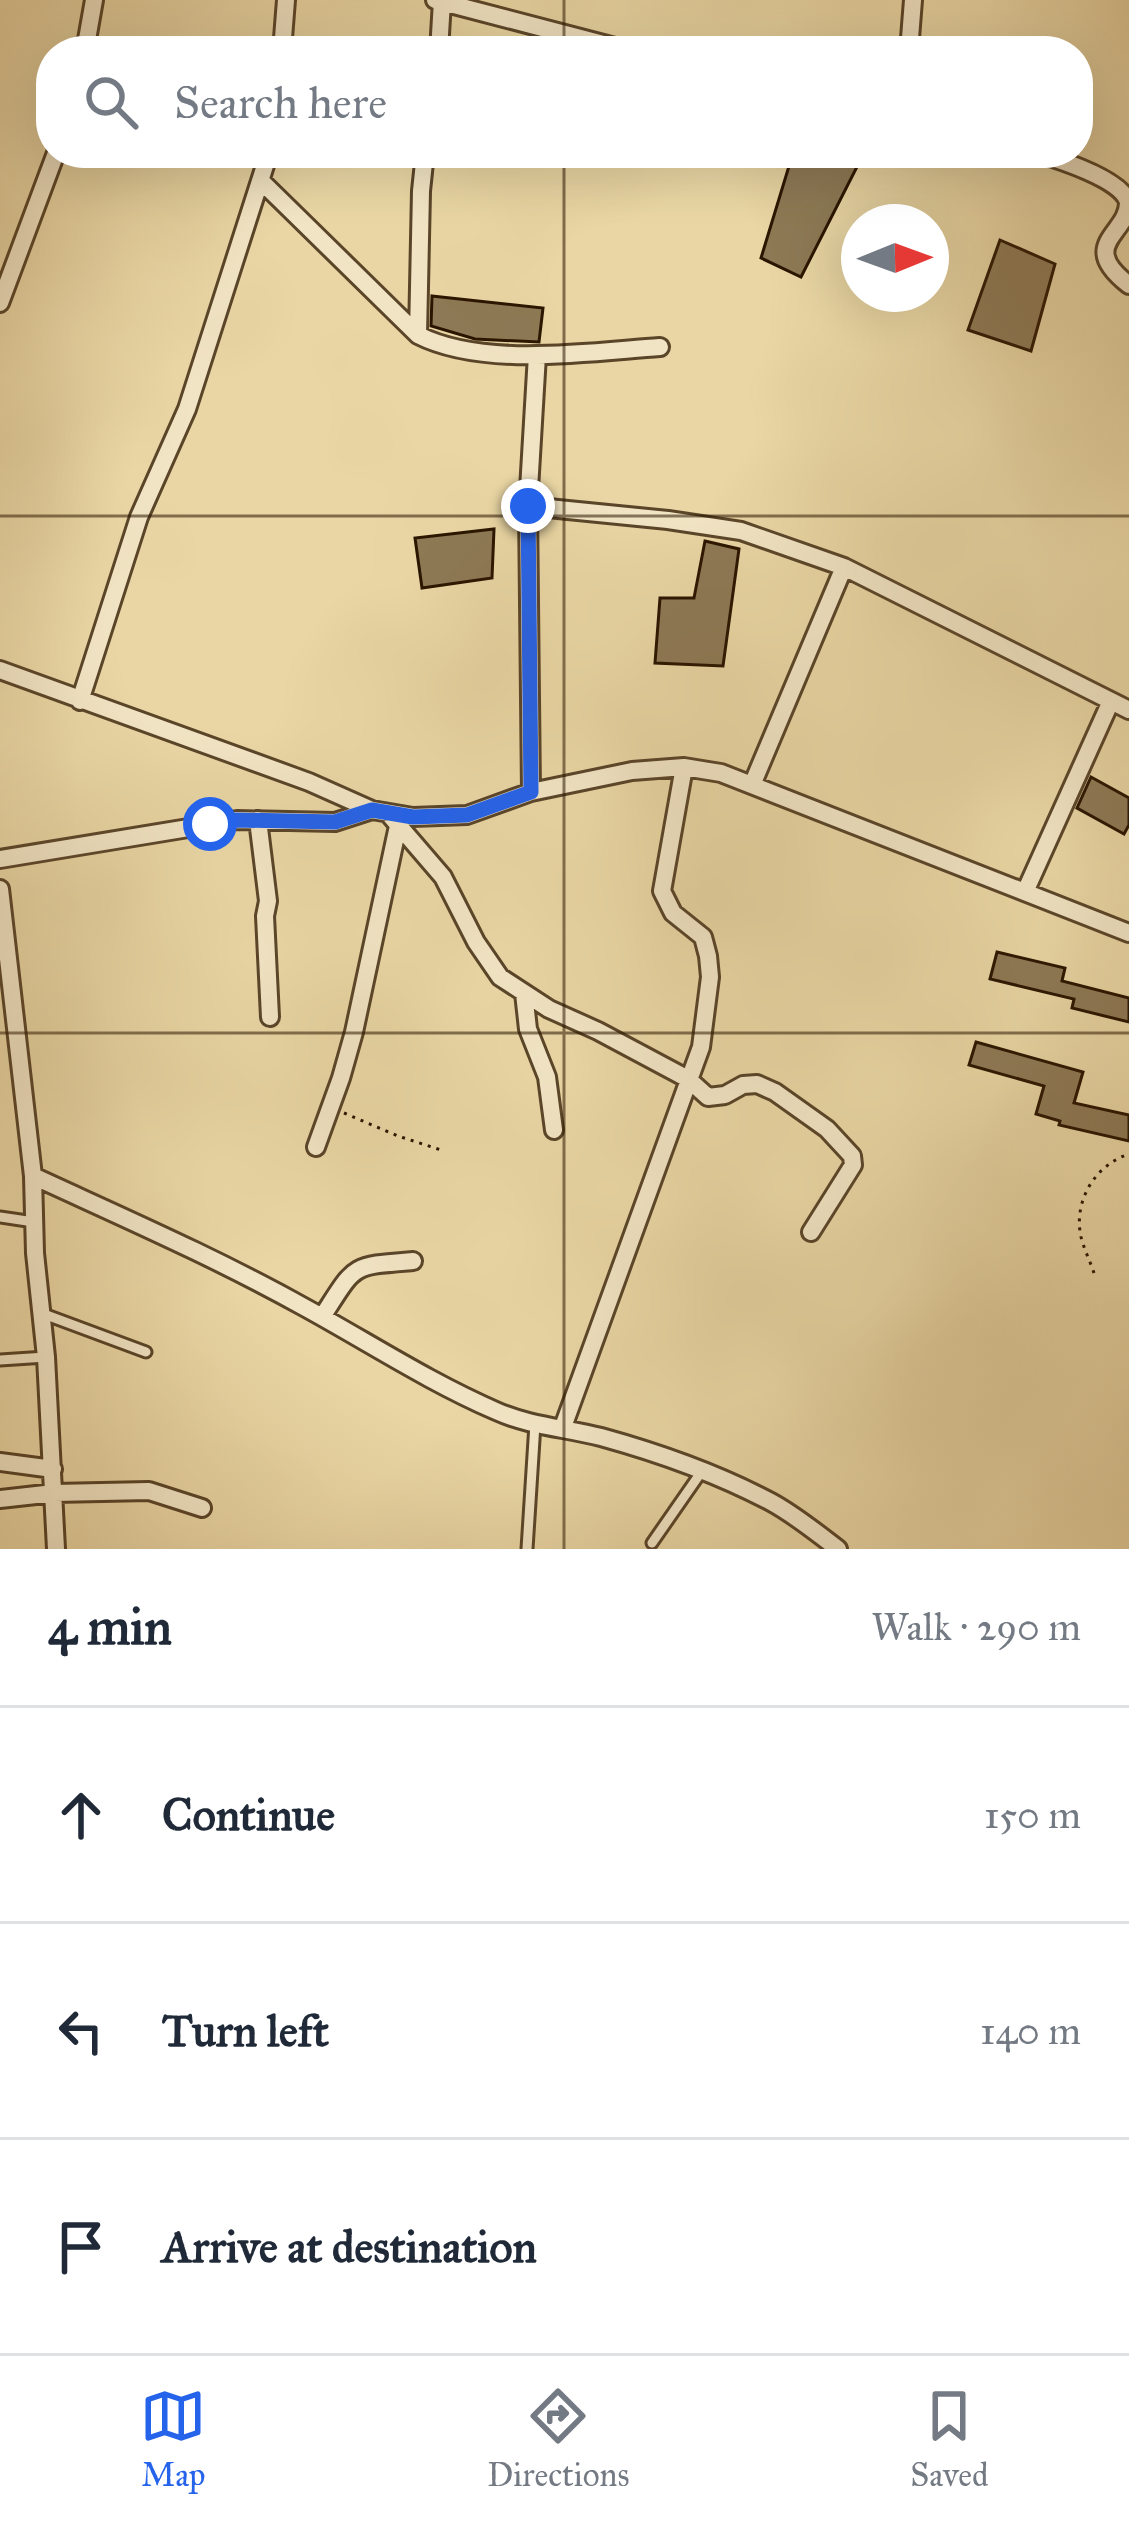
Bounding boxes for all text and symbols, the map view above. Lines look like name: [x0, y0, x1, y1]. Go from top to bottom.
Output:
search box: [36, 36, 1093, 168]
icon: search: [78, 69, 144, 135]
text: Search here: [174, 75, 387, 130]
north arrow: [841, 204, 949, 312]
route end: [501, 479, 555, 533]
route start: [183, 797, 237, 851]
text: 4 min: [48, 1596, 172, 1658]
text: Walk · 290 m: [871, 1603, 1081, 1651]
icon: ahead: [48, 1782, 114, 1848]
text: Continue: [162, 1787, 335, 1842]
text: 150 m: [984, 1791, 1081, 1839]
icon: left: [48, 1998, 114, 2064]
text: Turn left: [162, 2003, 329, 2058]
text: 140 m: [980, 2007, 1081, 2055]
icon: arrive: [48, 2214, 114, 2280]
text: Arrive at destination: [162, 2219, 537, 2274]
tab: Map: [140, 2383, 206, 2495]
tab: Directions: [487, 2383, 629, 2495]
tab: Saved: [910, 2383, 989, 2495]

